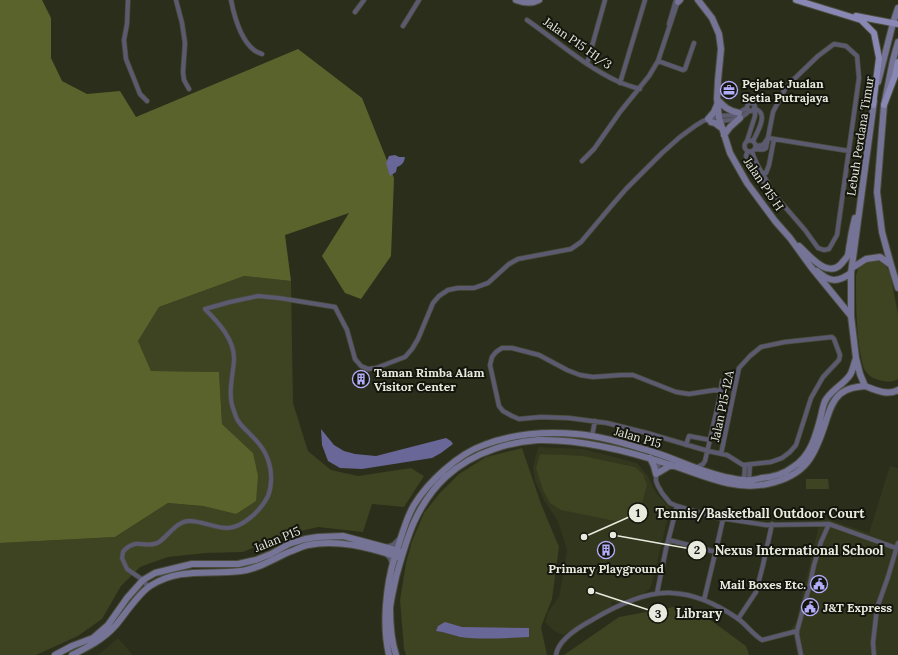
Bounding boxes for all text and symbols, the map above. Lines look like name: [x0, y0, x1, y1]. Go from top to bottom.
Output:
street label: Jalan P15 H1/3: [539, 13, 615, 73]
street label: Lebuh Perdana Timur: [843, 74, 877, 197]
place label: Pejabat Jualan Setia Putrajaya: [742, 76, 829, 105]
office icon: Pejabat Jualan Setia Putrajaya: [719, 80, 739, 100]
street label: Jalan P15 H: [740, 154, 787, 214]
place label: Taman Rimba Alam Visitor Center: [374, 365, 484, 394]
building icon: Taman Rimba Alam Visitor Center: [351, 369, 371, 389]
street label: Jalan P15-12A: [707, 369, 737, 444]
street label: Jalan P15: [612, 423, 663, 451]
callout: Tennis/Basketball Outdoor Court: [628, 501, 873, 526]
text: 1: [636, 505, 641, 520]
text: Tennis/Basketball Outdoor Court: [655, 505, 865, 522]
street label: Jalan P15: [251, 523, 302, 555]
callout: Nexus International School: [687, 538, 892, 563]
building icon: Primary Playground: [596, 540, 616, 560]
text: 2: [694, 542, 700, 557]
text: Nexus International School: [714, 542, 884, 559]
place label: Primary Playground: [548, 561, 664, 576]
public building icon: Mail Boxes Etc.: [809, 574, 829, 594]
place label: Mail Boxes Etc.: [719, 577, 806, 592]
public building icon: J&T Express: [800, 597, 820, 617]
place label: J&T Express: [823, 600, 892, 615]
callout: Library: [648, 601, 730, 626]
text: Library: [676, 605, 723, 622]
text: 3: [655, 606, 662, 621]

